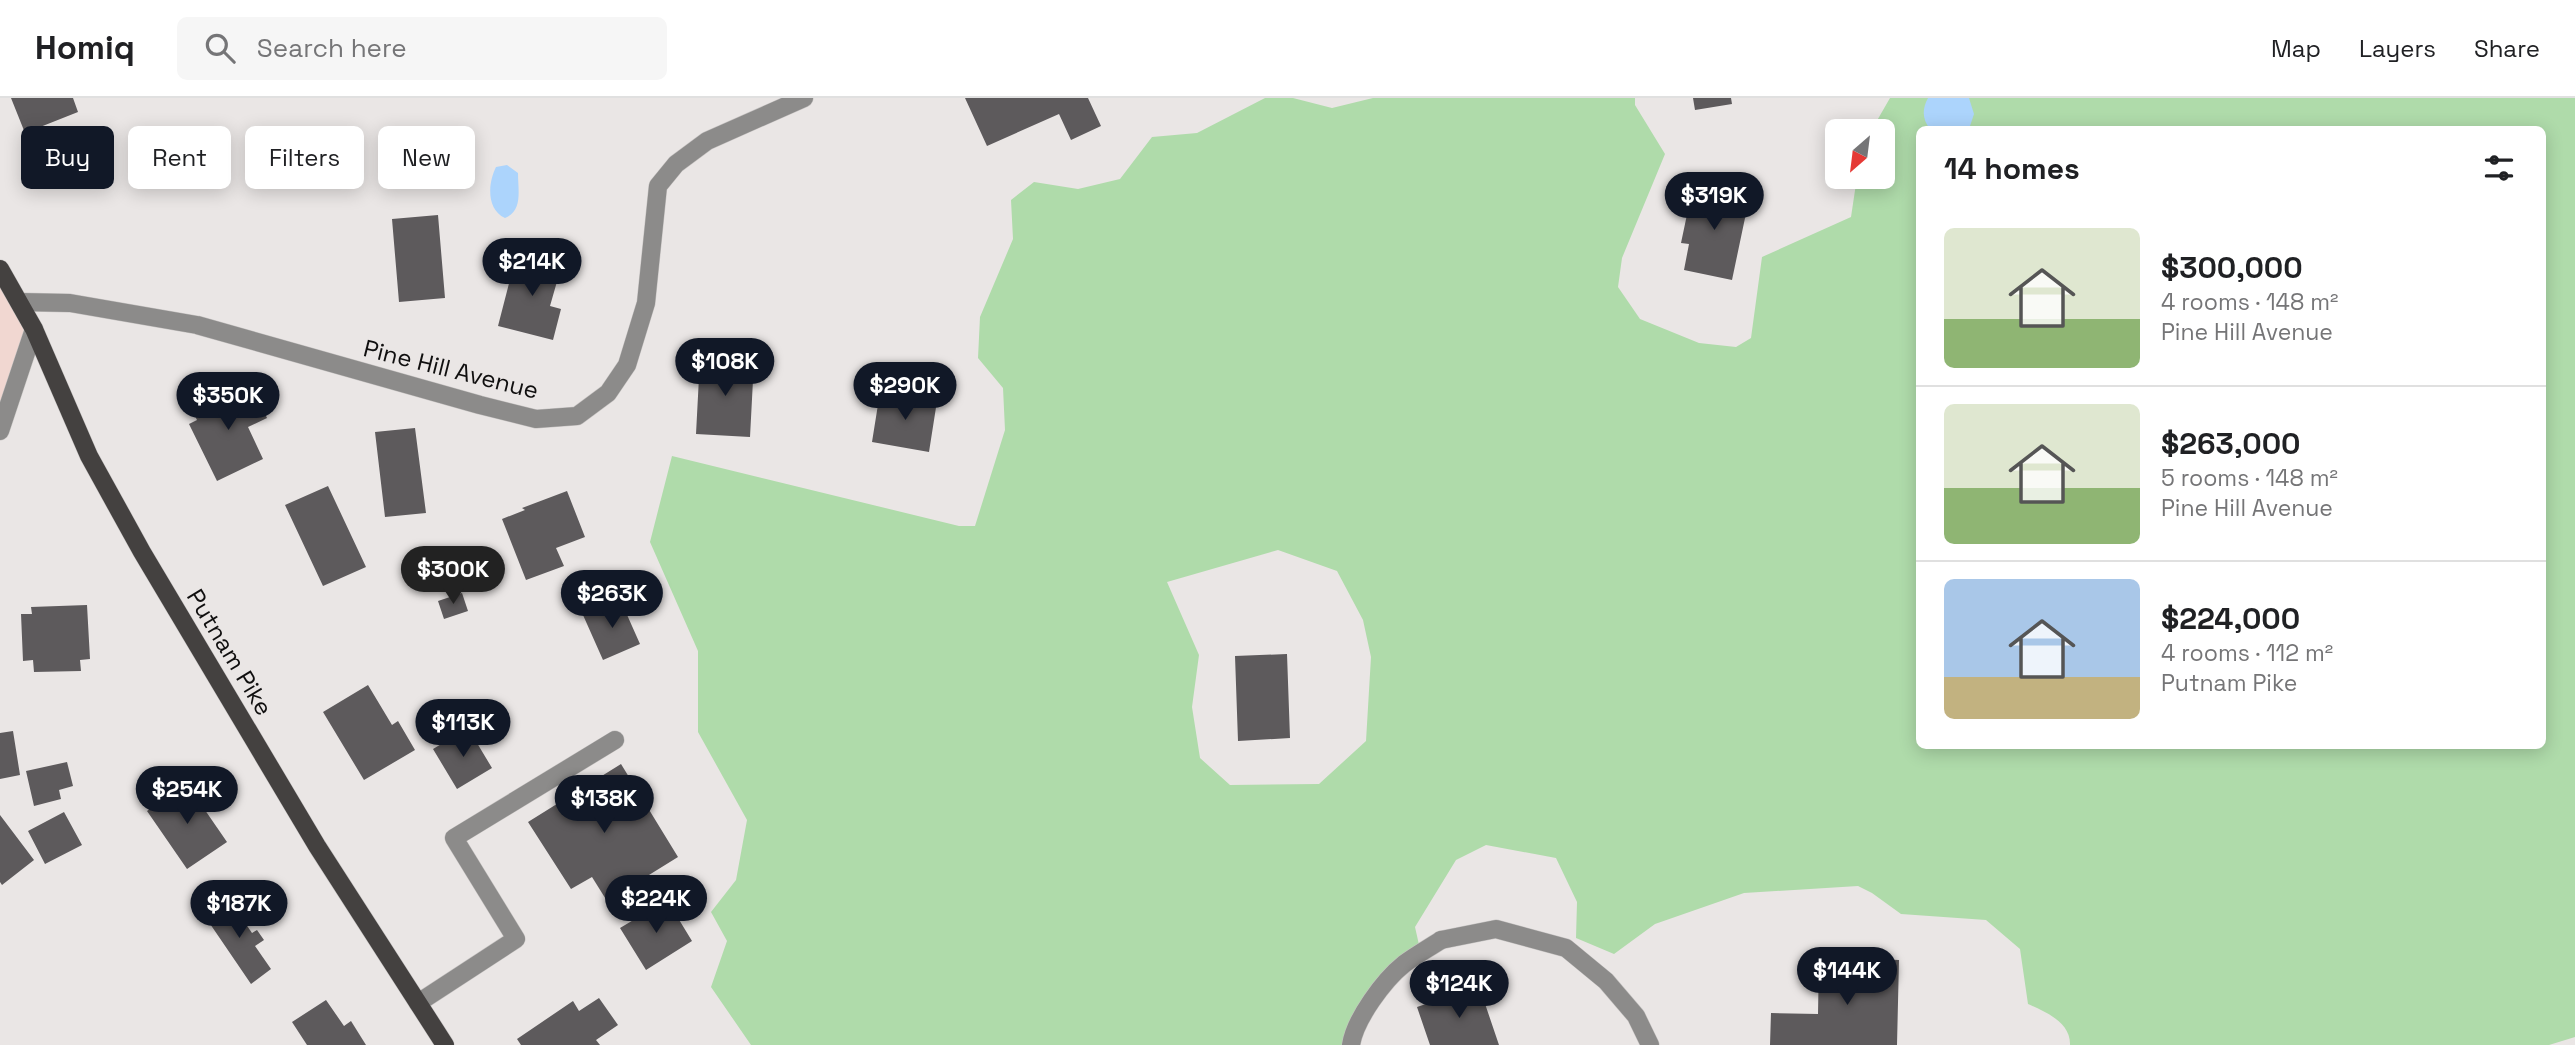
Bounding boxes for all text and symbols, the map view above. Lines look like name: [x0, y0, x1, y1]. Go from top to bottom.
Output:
search box: [177, 17, 667, 80]
text: Homiq: [35, 27, 135, 69]
icon: search: [201, 29, 239, 67]
text: Search here: [257, 31, 407, 65]
text: Map: [2271, 33, 2321, 64]
text: Layers: [2359, 33, 2436, 64]
text: Share: [2474, 33, 2540, 64]
north arrow: [1825, 119, 1895, 189]
map controls: [1825, 119, 1895, 189]
chip: Buy: [21, 126, 114, 189]
chip: Rent: [128, 126, 231, 189]
chip: Filters: [245, 126, 364, 189]
chip: New: [378, 126, 475, 189]
text: 14 homes: [1944, 149, 2080, 188]
icon: filters: [2480, 149, 2518, 187]
pin: $319K: [1665, 172, 1763, 232]
text: $319K: [1681, 180, 1747, 210]
pin: $214K: [483, 238, 581, 298]
text: $214K: [498, 246, 566, 276]
text: $300,000: [2161, 248, 2303, 287]
icon: home: [2000, 256, 2084, 340]
text: 4 rooms · 148 m²: [2161, 287, 2338, 317]
text: Pine Hill Avenue: [2161, 317, 2333, 347]
street label: Pine Hill Avenue: [360, 332, 542, 406]
pin: $108K: [676, 338, 774, 398]
text: $108K: [691, 346, 759, 376]
pin: $290K: [856, 362, 954, 422]
text: $290K: [869, 370, 941, 400]
pin: $350K: [179, 372, 277, 432]
text: $350K: [192, 380, 264, 410]
text: $263,000: [2161, 424, 2301, 463]
icon: home: [2000, 432, 2084, 516]
text: 5 rooms · 148 m²: [2161, 463, 2338, 493]
text: Pine Hill Avenue: [2161, 493, 2333, 523]
pin: $300K: [404, 546, 502, 606]
text: $300K: [417, 554, 489, 584]
pin: $263K: [563, 570, 661, 630]
text: $263K: [577, 578, 647, 608]
street label: Putnam Pike: [180, 583, 280, 721]
text: $224,000: [2161, 599, 2300, 638]
icon: home: [2000, 607, 2084, 691]
text: 4 rooms · 112 m²: [2161, 638, 2333, 668]
text: Putnam Pike: [2161, 668, 2297, 698]
pin: $113K: [414, 700, 512, 759]
text: $113K: [431, 707, 495, 737]
pin: $254K: [138, 766, 236, 826]
text: $254K: [152, 774, 222, 804]
pin: $138K: [555, 776, 653, 835]
text: $138K: [571, 783, 637, 813]
pin: $224K: [607, 876, 705, 935]
pin: $187K: [190, 880, 288, 940]
text: $224K: [621, 883, 691, 913]
text: $187K: [206, 888, 272, 918]
pin: $144K: [1798, 948, 1896, 1007]
text: $144K: [1813, 955, 1881, 985]
pin: $124K: [1410, 960, 1508, 1020]
text: $124K: [1426, 968, 1492, 998]

